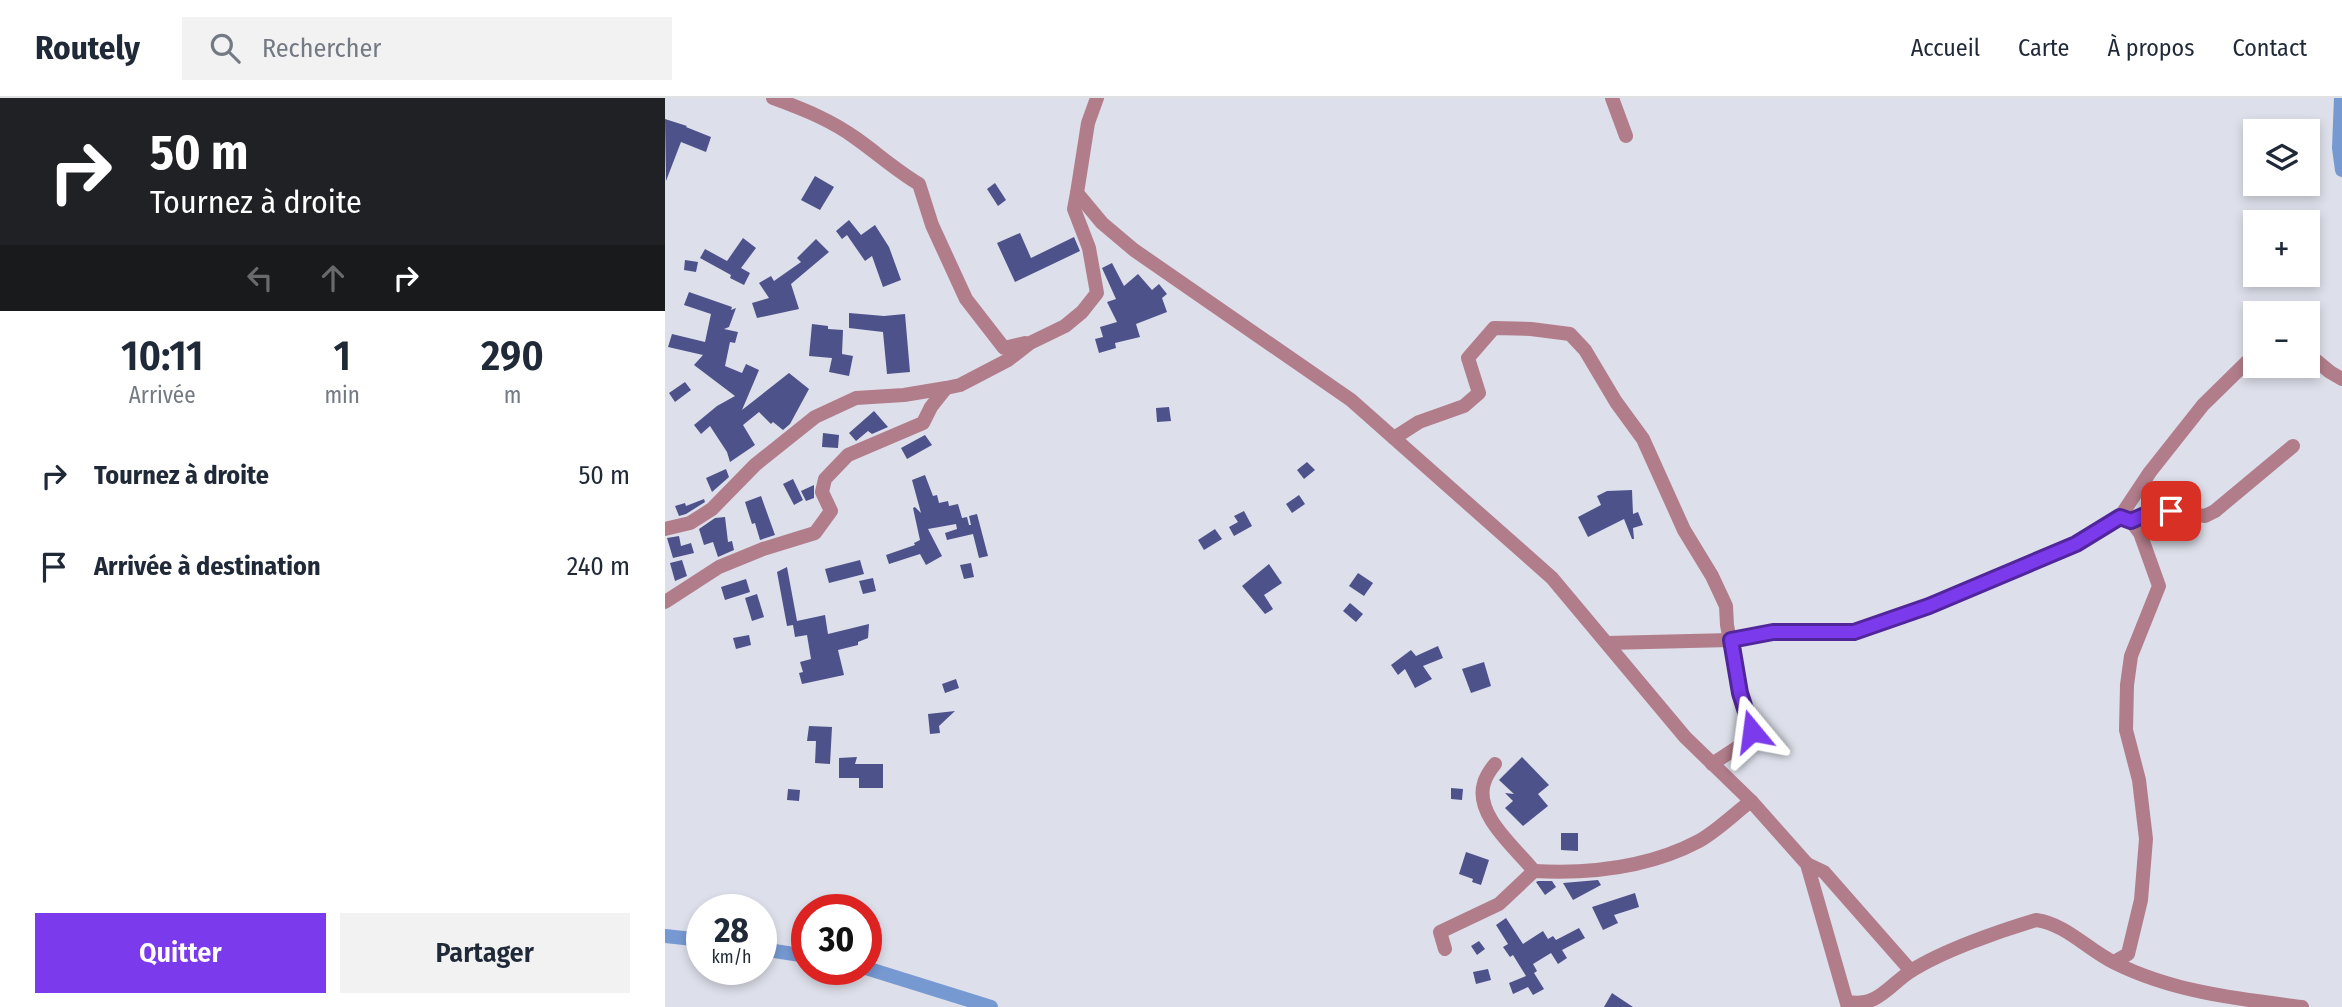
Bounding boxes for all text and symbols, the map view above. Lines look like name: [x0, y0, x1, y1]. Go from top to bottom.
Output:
search box: [182, 17, 672, 80]
text: Routely: [35, 28, 140, 68]
icon: search: [206, 29, 244, 67]
text: Rechercher: [262, 33, 381, 64]
text: Accueil: [1911, 34, 1980, 62]
text: Carte: [2018, 34, 2069, 62]
text: À propos: [2107, 34, 2194, 62]
text: Contact: [2232, 34, 2307, 62]
map controls: [2243, 119, 2320, 378]
button: layers: [2243, 119, 2320, 196]
text: 50 m: [150, 123, 248, 182]
icon: right: [35, 126, 126, 217]
text: Tournez à droite: [150, 183, 362, 221]
button: +: [2243, 210, 2320, 287]
icon: left: [241, 259, 279, 297]
icon: ahead: [314, 259, 352, 297]
icon: right: [387, 259, 425, 297]
button: −: [2243, 301, 2320, 378]
text: 10:11: [121, 331, 203, 381]
text: 1: [333, 331, 351, 381]
text: 290: [481, 331, 544, 381]
text: Arrivée: [129, 381, 196, 409]
text: min: [324, 381, 360, 409]
text: m: [504, 381, 521, 409]
icon: right: [35, 457, 73, 495]
text: Tournez à droite: [94, 460, 269, 491]
text: 50 m: [578, 460, 630, 491]
pin: [2141, 481, 2201, 541]
icon: arrive: [2152, 492, 2190, 530]
icon: arrive: [35, 548, 73, 586]
text: Arrivée à destination: [94, 551, 321, 582]
text: 240 m: [567, 551, 630, 582]
position arrow: [1715, 694, 1789, 768]
speed limit sign: 30: [791, 894, 882, 985]
text: 28: [714, 909, 749, 951]
button: Quitter: [35, 913, 326, 993]
button: Partager: [340, 913, 630, 993]
text: km/h: [711, 946, 752, 968]

